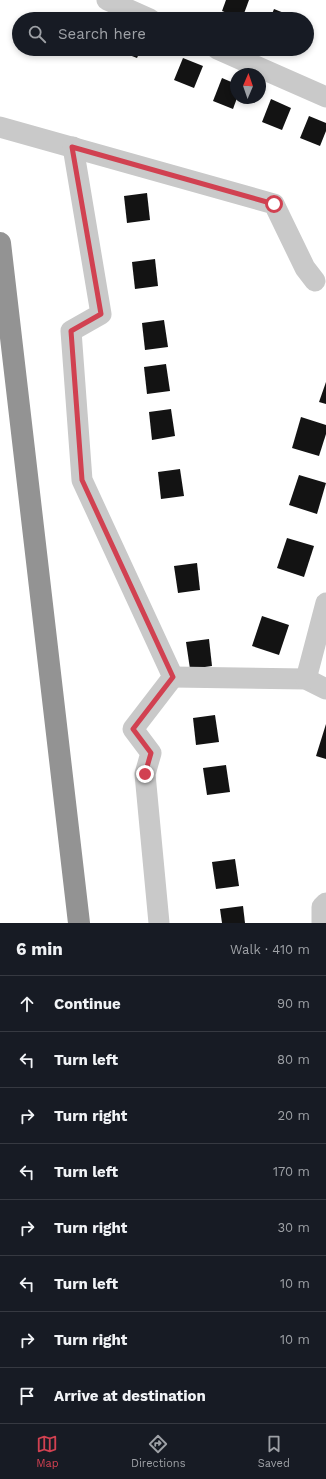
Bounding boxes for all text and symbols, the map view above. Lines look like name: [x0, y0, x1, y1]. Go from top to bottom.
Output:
search box: [12, 12, 314, 56]
icon: search: [26, 23, 48, 45]
text: Search here: [58, 25, 146, 43]
north arrow: [230, 68, 266, 104]
route start: [265, 195, 283, 213]
route end: [136, 765, 154, 783]
text: 6 min: [16, 939, 63, 959]
text: Walk · 410 m: [230, 942, 310, 957]
icon: ahead: [16, 993, 38, 1015]
text: Continue: [54, 995, 121, 1013]
text: 90 m: [277, 996, 310, 1011]
icon: left: [16, 1049, 38, 1071]
text: Turn left: [54, 1051, 118, 1069]
text: 80 m: [277, 1052, 310, 1067]
icon: right: [16, 1105, 38, 1127]
text: Turn right: [54, 1107, 127, 1125]
text: 20 m: [278, 1108, 310, 1123]
icon: left: [16, 1161, 38, 1183]
text: Turn left: [54, 1163, 118, 1181]
text: 170 m: [273, 1164, 310, 1179]
icon: right: [16, 1217, 38, 1239]
text: Turn right: [54, 1219, 127, 1237]
text: 30 m: [278, 1220, 310, 1235]
icon: left: [16, 1273, 38, 1295]
text: Turn left: [54, 1275, 118, 1293]
text: 10 m: [280, 1276, 310, 1291]
icon: right: [16, 1329, 38, 1351]
text: Turn right: [54, 1331, 127, 1349]
text: 10 m: [280, 1332, 310, 1347]
icon: arrive: [16, 1385, 38, 1407]
text: Arrive at destination: [54, 1387, 206, 1405]
tab: Map: [36, 1433, 59, 1470]
tab: Directions: [131, 1433, 185, 1470]
tab: Saved: [258, 1433, 290, 1470]

